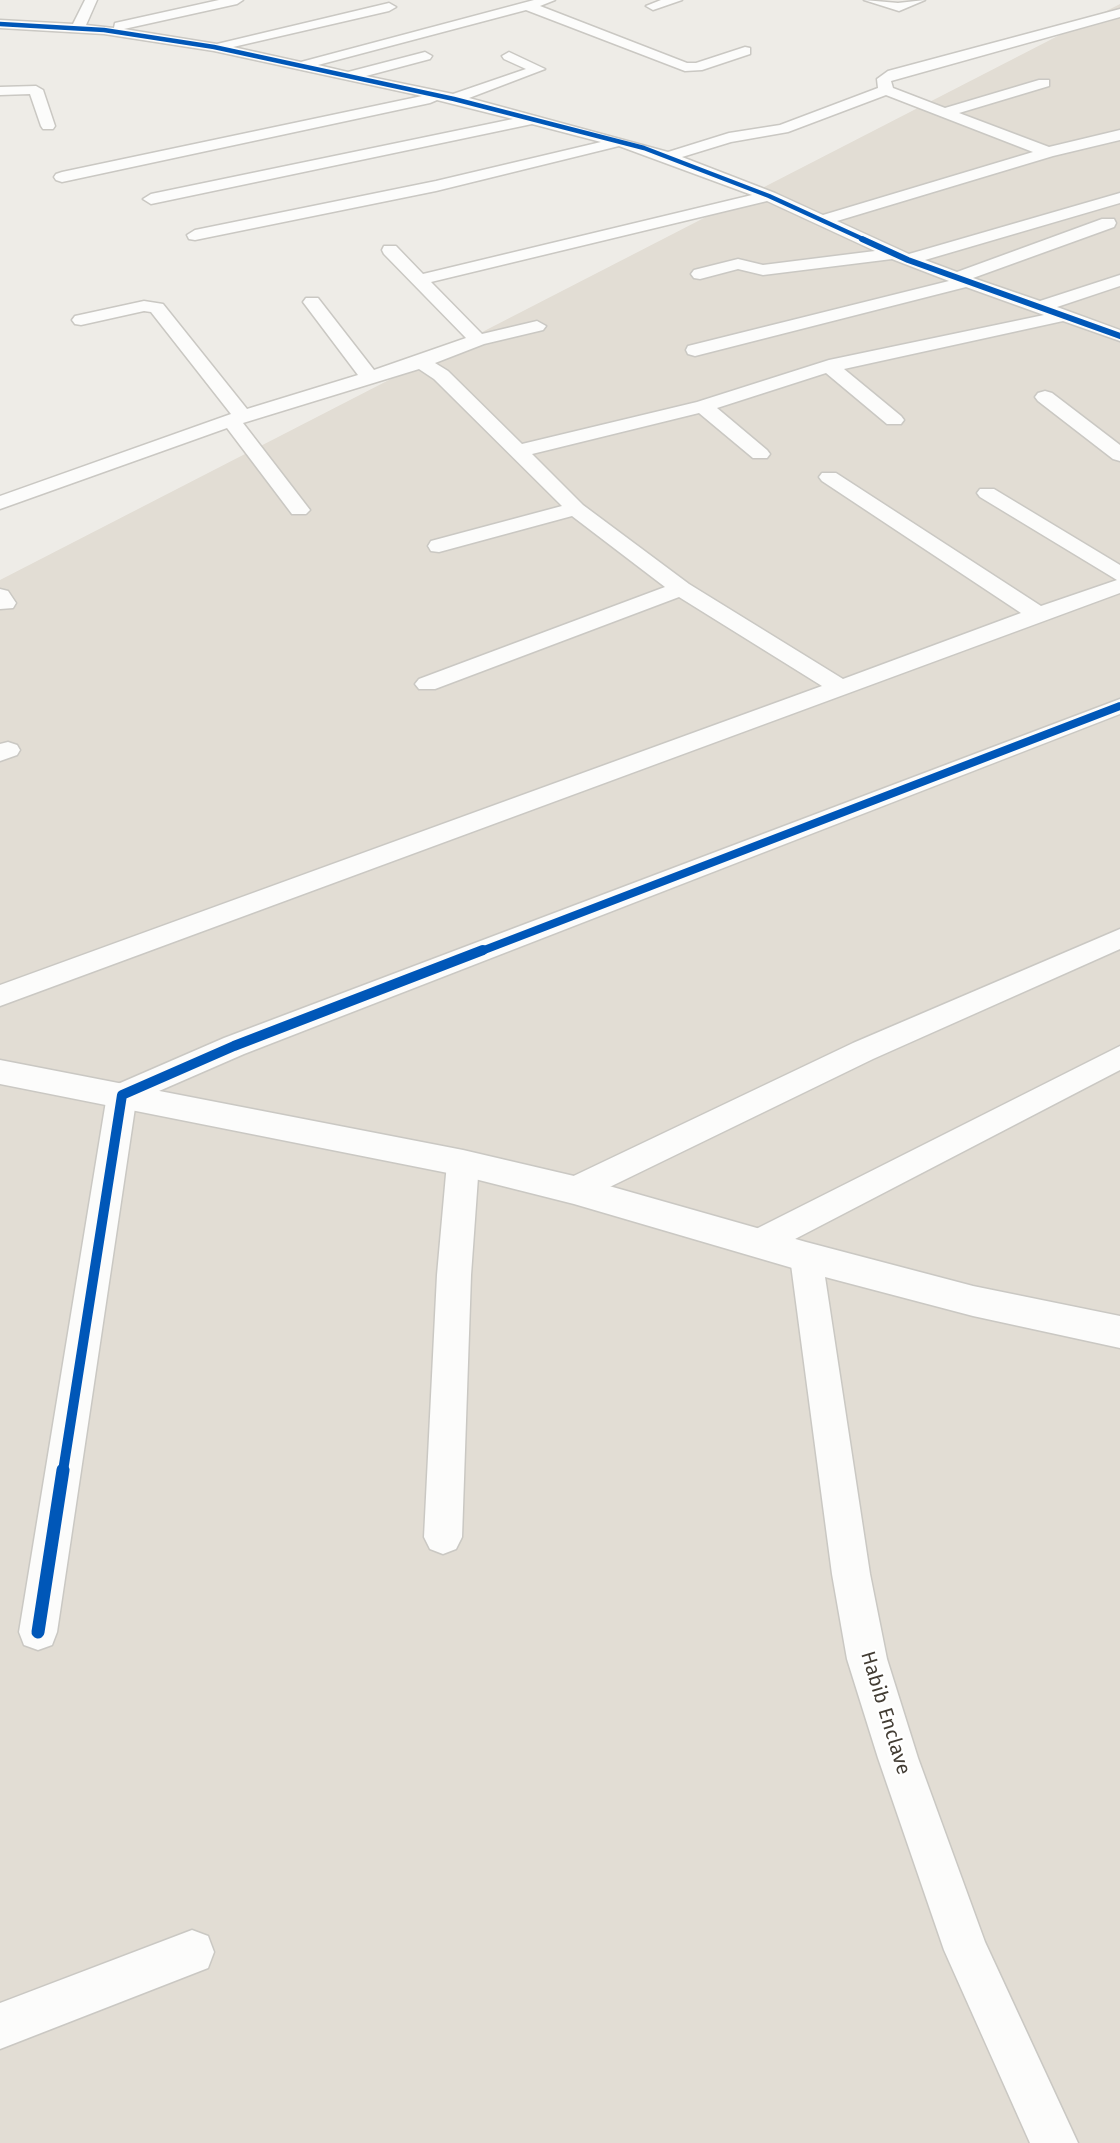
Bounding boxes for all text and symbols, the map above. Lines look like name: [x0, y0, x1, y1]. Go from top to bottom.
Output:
street label: Habib Enclave: [855, 1648, 915, 1778]

